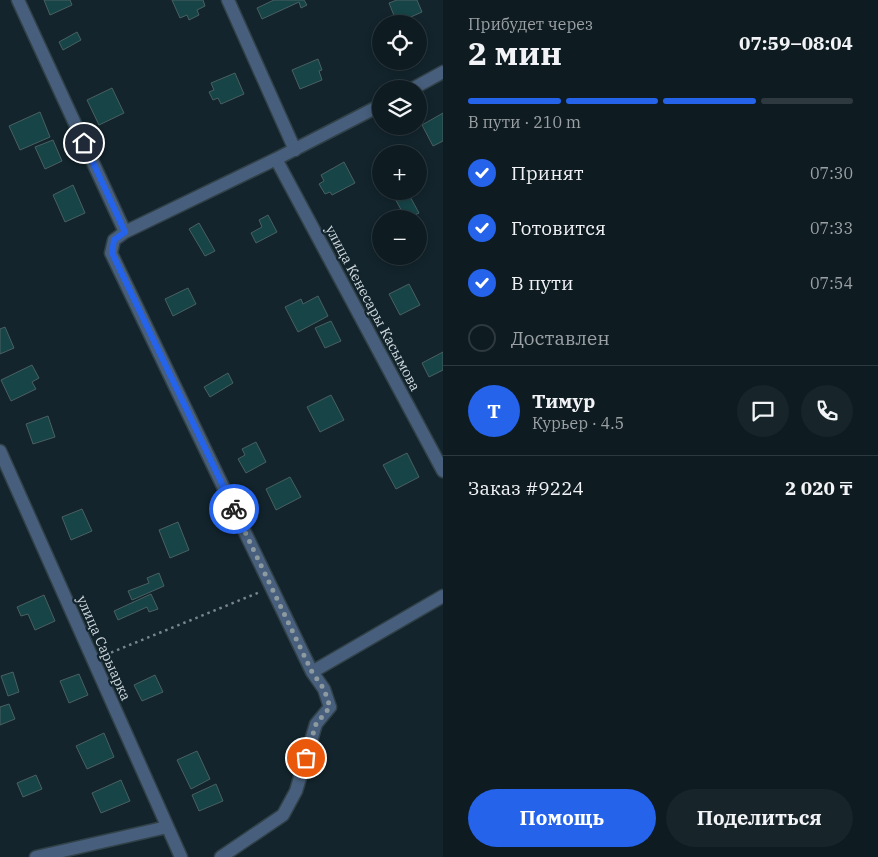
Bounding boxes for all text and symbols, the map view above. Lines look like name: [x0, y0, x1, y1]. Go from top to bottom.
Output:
text: Прибудет через: [468, 14, 593, 34]
map controls: [372, 15, 427, 265]
button: locate: [372, 15, 427, 70]
text: 07:59–08:04: [739, 31, 853, 55]
text: 2 мин: [468, 32, 562, 74]
button: layers: [372, 80, 427, 135]
text: В пути · 210 m: [468, 112, 581, 132]
pin: [63, 122, 105, 164]
icon: home: [70, 129, 98, 157]
button: +: [372, 145, 427, 200]
icon: check: [468, 159, 496, 187]
text: Принят: [511, 161, 584, 185]
text: 07:30: [810, 163, 853, 183]
button: −: [372, 210, 427, 265]
icon: check: [468, 214, 496, 242]
text: Готовится: [511, 216, 606, 240]
text: 07:33: [810, 218, 853, 238]
street label: улица Кенесары Касымова: [321, 222, 425, 394]
icon: check: [468, 269, 496, 297]
text: В пути: [511, 271, 573, 295]
text: 07:54: [810, 273, 853, 293]
text: Доставлен: [511, 326, 610, 350]
button: chat: [737, 385, 789, 437]
button: phone: [801, 385, 853, 437]
text: Тимур: [532, 389, 595, 413]
text: Т: [487, 399, 501, 423]
text: Курьер · 4.5: [532, 413, 624, 433]
text: Заказ #9224: [468, 476, 584, 500]
text: 2 020 ₸: [785, 476, 853, 500]
courier: [209, 484, 259, 534]
icon: bike: [220, 495, 248, 523]
street label: улица Сарыарка: [73, 593, 135, 704]
pin: [285, 737, 327, 779]
icon: bag: [292, 744, 320, 772]
button: Помощь: [468, 789, 656, 847]
button: Поделиться: [666, 789, 853, 847]

